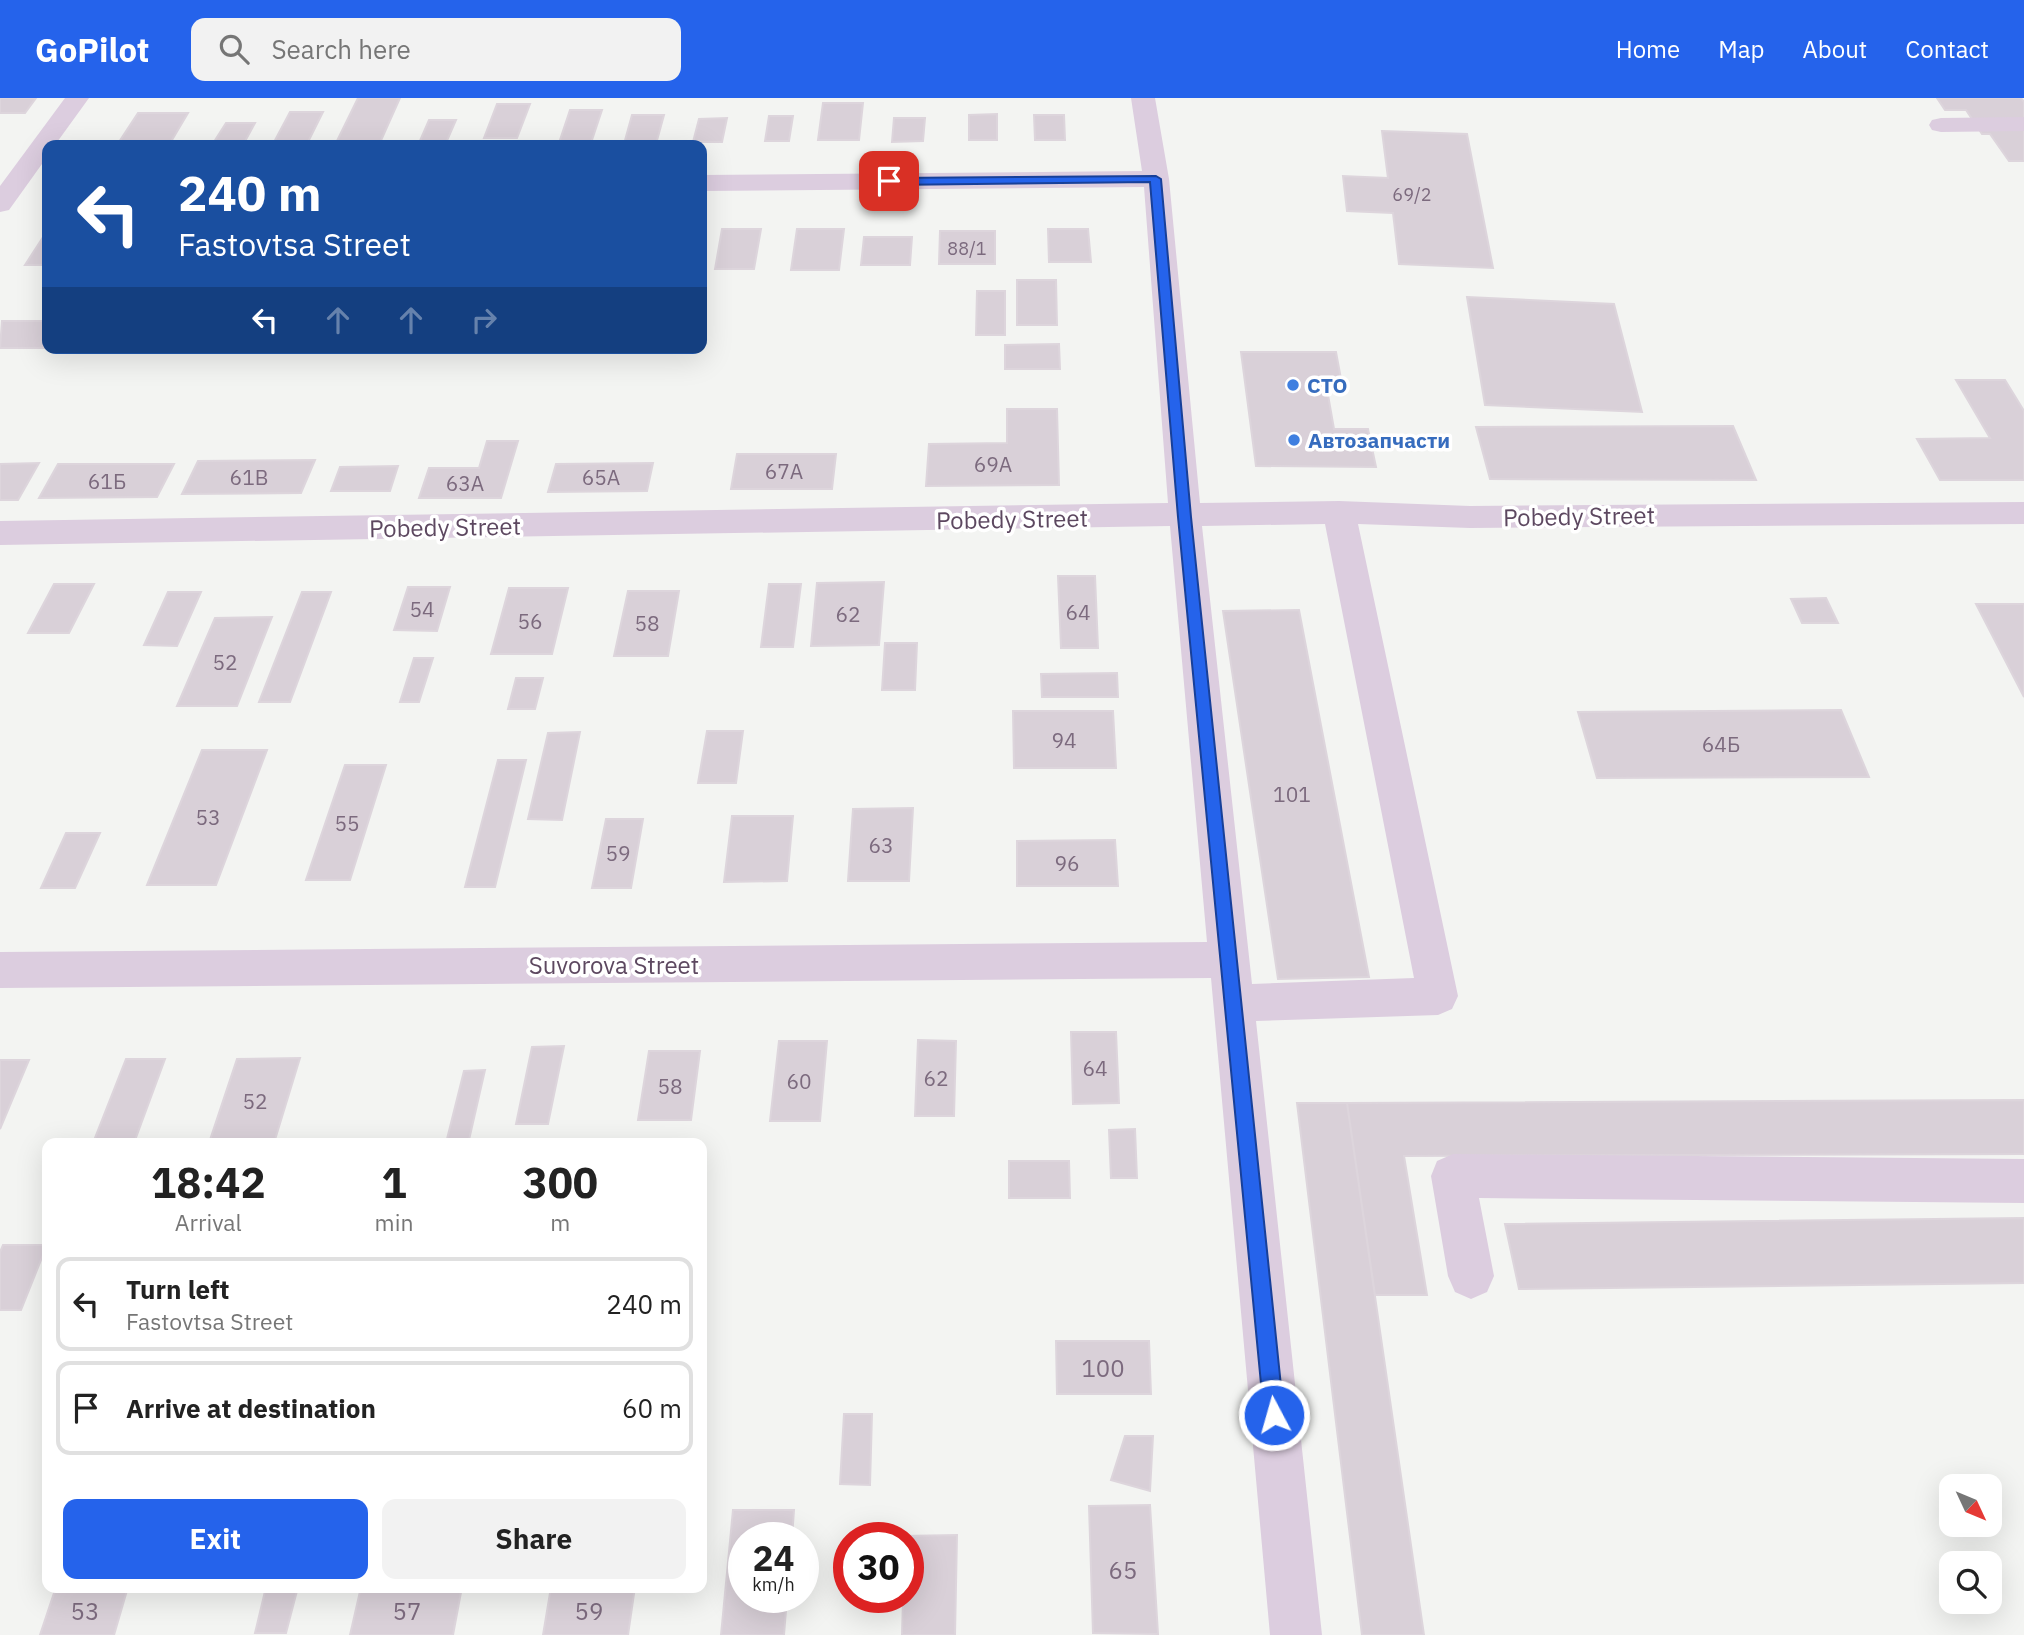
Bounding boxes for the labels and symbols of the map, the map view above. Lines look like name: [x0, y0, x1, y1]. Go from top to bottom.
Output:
pin: [859, 151, 919, 211]
house number: 69/2: [1392, 183, 1432, 206]
house number: 88/1: [947, 237, 987, 260]
place label: СТО: [1307, 371, 1347, 399]
marker: СТО: [1285, 377, 1301, 393]
place label: Автозапчасти: [1308, 426, 1450, 454]
marker: Автозапчасти: [1286, 432, 1302, 448]
house number: 69А: [974, 450, 1012, 478]
house number: 67А: [765, 457, 803, 485]
house number: 61В: [230, 463, 268, 491]
house number: 65А: [582, 463, 620, 491]
house number: 61Б: [88, 467, 126, 495]
house number: 63А: [446, 469, 484, 497]
street label: Pobedy Street: [1503, 499, 1655, 533]
street label: Pobedy Street: [936, 502, 1088, 536]
street label: Pobedy Street: [369, 510, 521, 544]
house number: 54: [409, 595, 435, 623]
house number: 64: [1065, 598, 1091, 626]
house number: 62: [835, 600, 861, 628]
house number: 56: [517, 607, 543, 635]
house number: 58: [634, 609, 660, 637]
house number: 52: [212, 648, 238, 676]
house number: 94: [1051, 726, 1077, 754]
house number: 64Б: [1702, 730, 1740, 758]
house number: 101: [1273, 780, 1311, 808]
house number: 53: [195, 803, 221, 831]
house number: 55: [334, 809, 360, 837]
house number: 63: [868, 831, 894, 859]
house number: 59: [605, 839, 631, 867]
house number: 96: [1054, 849, 1080, 877]
street label: Suvorova Street: [529, 949, 699, 981]
house number: 64: [1082, 1054, 1108, 1082]
house number: 62: [923, 1064, 949, 1092]
house number: 60: [786, 1067, 812, 1095]
house number: 58: [657, 1072, 683, 1100]
house number: 52: [242, 1087, 268, 1115]
house number: 100: [1081, 1352, 1125, 1384]
position arrow: [1237, 1378, 1311, 1452]
north arrow: [1939, 1474, 2002, 1536]
speed limit sign: 30: [833, 1522, 924, 1613]
house number: 65: [1109, 1554, 1137, 1586]
house number: 53: [71, 1595, 99, 1627]
house number: 57: [393, 1595, 421, 1627]
house number: 59: [575, 1595, 603, 1627]

